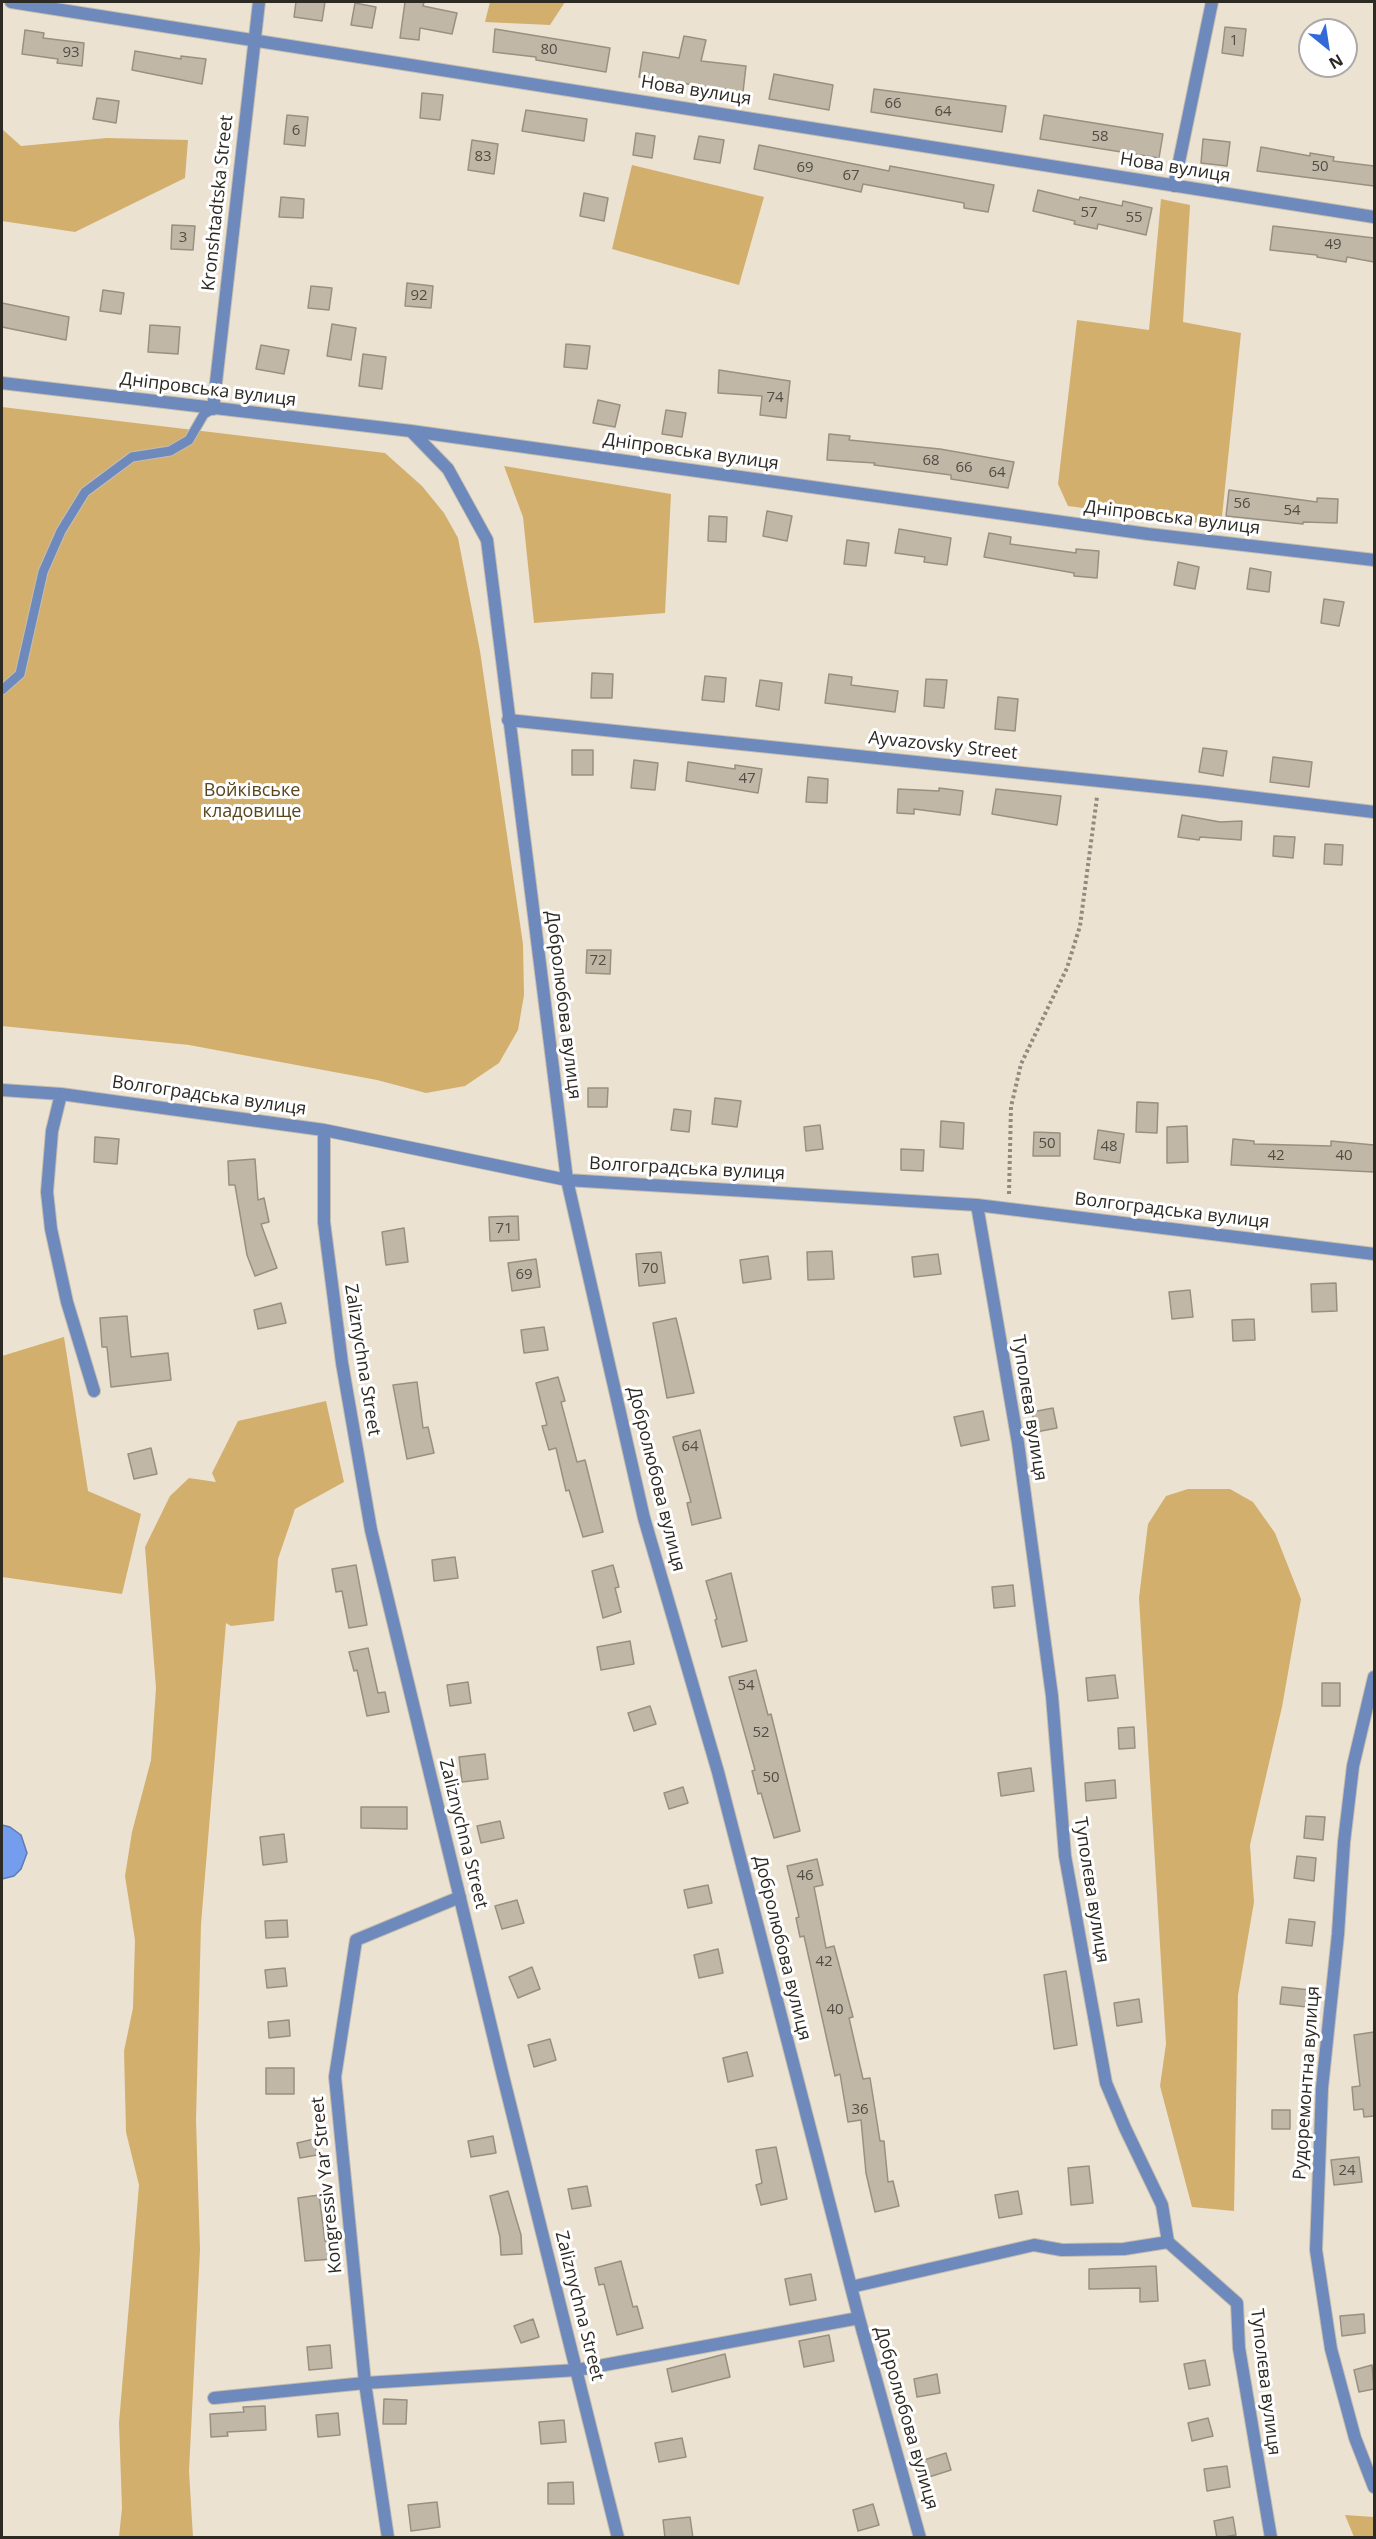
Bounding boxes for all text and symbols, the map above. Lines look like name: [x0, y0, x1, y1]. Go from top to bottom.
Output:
north arrow: [1298, 18, 1358, 78]
house number: 1: [1230, 32, 1238, 50]
house number: 80: [540, 41, 558, 59]
house number: 93: [62, 44, 80, 62]
text: N: [1325, 49, 1347, 75]
street label: Нова вулиця: [639, 72, 753, 110]
house number: 66: [884, 95, 902, 113]
house number: 64: [934, 103, 952, 121]
street label: Kronshtadtska Street: [198, 114, 238, 292]
house number: 6: [292, 122, 300, 140]
house number: 58: [1091, 128, 1109, 146]
house number: 83: [474, 148, 492, 166]
street label: Нова вулиця: [1118, 149, 1232, 187]
house number: 50: [1311, 158, 1329, 176]
house number: 69: [796, 159, 814, 177]
house number: 67: [842, 167, 860, 185]
house number: 57: [1080, 204, 1098, 222]
house number: 55: [1125, 209, 1143, 227]
house number: 3: [179, 229, 187, 247]
house number: 49: [1324, 236, 1342, 254]
house number: 92: [410, 287, 428, 305]
street label: Дніпровська вулиця: [119, 368, 297, 412]
house number: 74: [766, 389, 784, 407]
street label: Дніпровська вулиця: [602, 429, 780, 475]
house number: 68: [922, 452, 940, 470]
house number: 66: [955, 459, 973, 477]
house number: 64: [988, 464, 1006, 482]
house number: 56: [1233, 495, 1251, 513]
street label: Дніпровська вулиця: [1083, 496, 1261, 540]
house number: 54: [1283, 502, 1301, 520]
street label: Ayvazovsky Street: [867, 727, 1019, 765]
house number: 47: [738, 770, 756, 788]
park label: Войківське кладовище: [203, 780, 301, 822]
street label: Добролюбова вулиця: [541, 909, 585, 1101]
house number: 72: [589, 952, 607, 970]
street label: Волгоградська вулиця: [110, 1072, 308, 1120]
house number: 50: [1038, 1135, 1056, 1153]
house number: 48: [1100, 1138, 1118, 1156]
house number: 42: [1267, 1147, 1285, 1165]
house number: 40: [1335, 1147, 1353, 1165]
street label: Волгоградська вулиця: [589, 1153, 785, 1185]
street label: Волгоградська вулиця: [1073, 1188, 1271, 1234]
house number: 71: [495, 1220, 513, 1238]
house number: 70: [641, 1260, 659, 1278]
house number: 69: [515, 1266, 533, 1284]
street label: Zaliznychna Street: [339, 1282, 385, 1438]
street label: Туполєва вулиця: [1007, 1333, 1051, 1483]
street label: Добролюбова вулиця: [623, 1384, 689, 1574]
house number: 64: [681, 1438, 699, 1456]
house number: 54: [737, 1677, 755, 1695]
house number: 52: [752, 1724, 770, 1742]
street label: Zaliznychna Street: [434, 1757, 492, 1911]
house number: 50: [762, 1769, 780, 1787]
street label: Туполєва вулиця: [1069, 1815, 1113, 1965]
street label: Добролюбова вулиця: [749, 1853, 815, 2043]
house number: 46: [796, 1867, 814, 1885]
house number: 42: [815, 1953, 833, 1971]
street label: Рудоремонтна вулиця: [1289, 1985, 1325, 2181]
house number: 40: [826, 2001, 844, 2019]
street label: Kongressiv Yar Street: [307, 2095, 347, 2275]
house number: 36: [851, 2101, 869, 2119]
house number: 24: [1338, 2162, 1356, 2180]
street label: Zaliznychna Street: [550, 2229, 608, 2383]
street label: Туполєва вулиця: [1245, 2308, 1285, 2456]
street label: Добролюбова вулиця: [869, 2324, 943, 2512]

